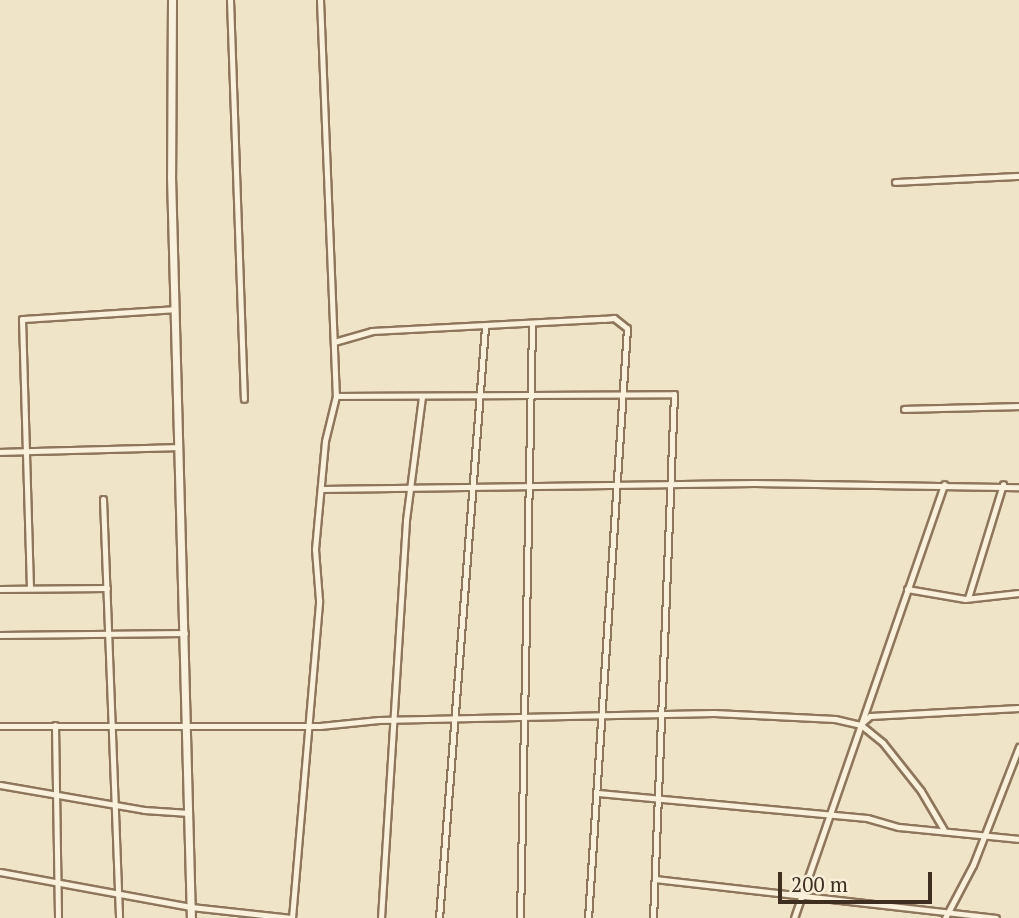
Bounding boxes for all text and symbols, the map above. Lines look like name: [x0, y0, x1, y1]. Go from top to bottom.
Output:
scale bar: [781, 858, 935, 902]
text: 200 m: [791, 870, 848, 898]

